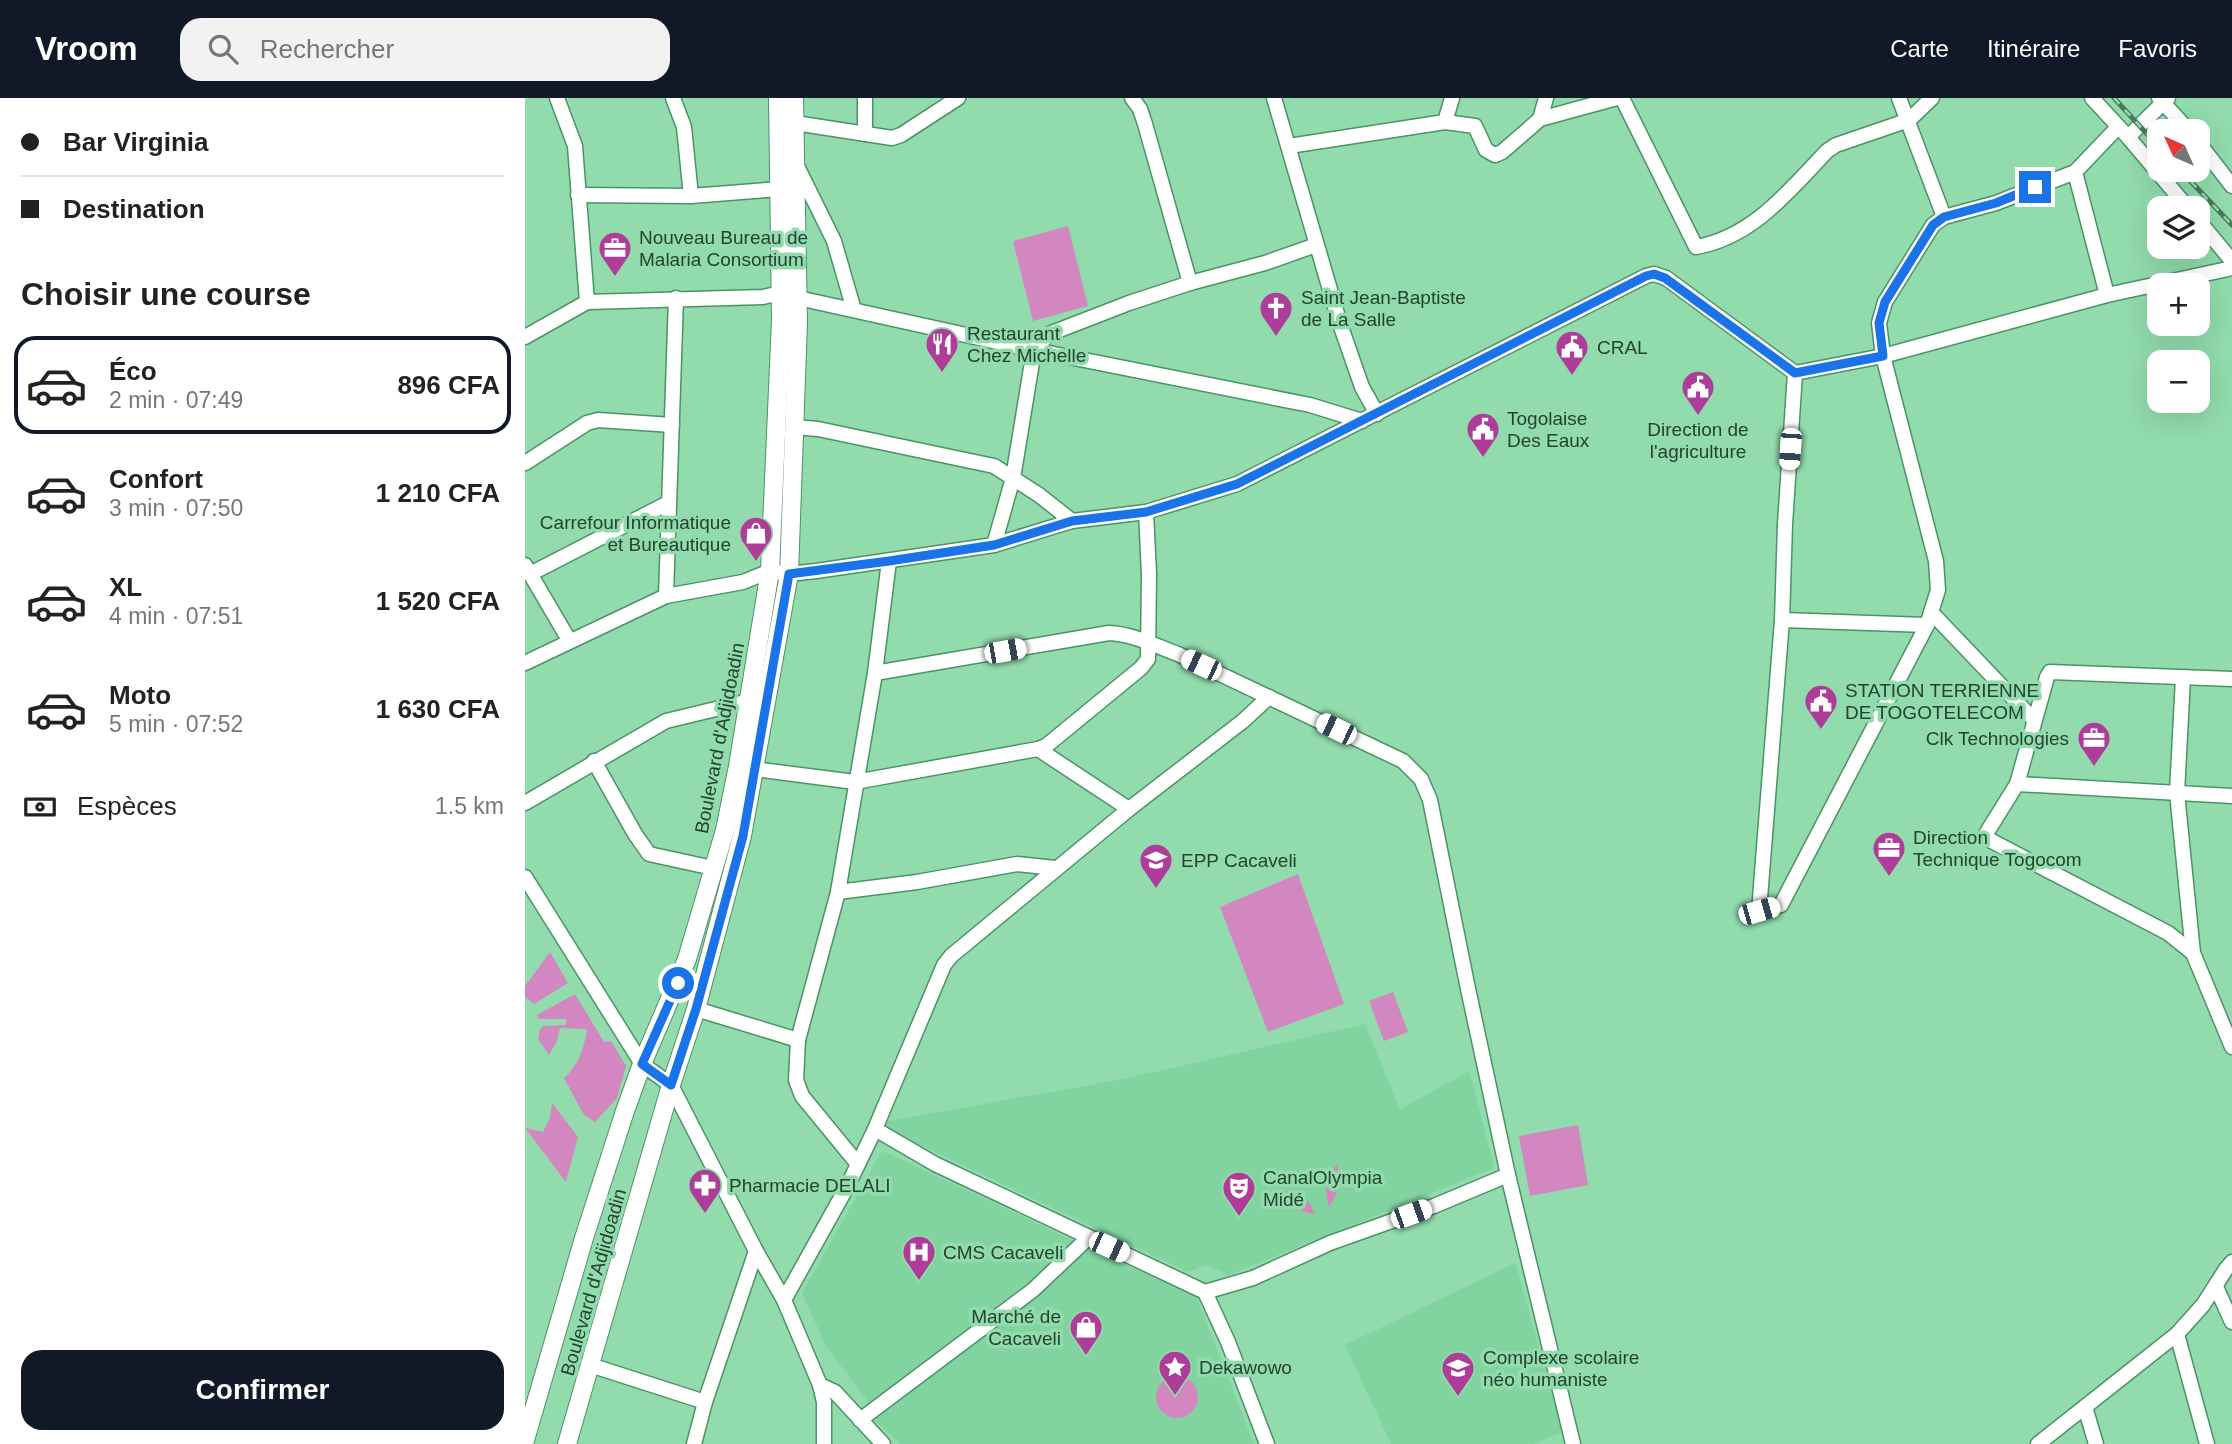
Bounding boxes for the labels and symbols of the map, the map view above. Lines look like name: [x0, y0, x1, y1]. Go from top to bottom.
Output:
north arrow: [2147, 119, 2210, 182]
route end: [2019, 171, 2051, 203]
place label: Nouveau Bureau de Malaria Consortium: [639, 227, 808, 270]
office icon: Nouveau Bureau de Malaria Consortium: [596, 229, 634, 278]
place label: Saint Jean-Baptiste de La Salle: [1301, 287, 1466, 330]
church icon: Saint Jean-Baptiste de La Salle: [1257, 289, 1295, 338]
place label: Restaurant Chez Michelle: [967, 323, 1086, 366]
restaurant icon: Restaurant Chez Michelle: [923, 325, 961, 374]
public building icon: CRAL: [1553, 328, 1591, 377]
place label: CRAL: [1597, 337, 1648, 358]
public building icon: Direction de l'agriculture: [1679, 368, 1717, 417]
place label: Togolaise Des Eaux: [1507, 408, 1590, 451]
public building icon: Togolaise Des Eaux: [1464, 410, 1502, 459]
place label: Direction de l'agriculture: [1647, 419, 1749, 462]
car: [1779, 427, 1802, 471]
place label: Carrefour Informatique et Bureautique: [540, 512, 731, 555]
shop icon: Carrefour Informatique et Bureautique: [737, 514, 775, 563]
car: [983, 637, 1028, 665]
street label: Boulevard d'Adjidoadin: [691, 641, 748, 835]
car: [1178, 647, 1225, 683]
place label: STATION TERRIENNE DE TOGOTELECOM: [1845, 680, 2039, 723]
public building icon: STATION TERRIENNE DE TOGOTELECOM: [1802, 682, 1840, 731]
car: [1313, 710, 1360, 748]
office icon: Clk Technologies: [2075, 719, 2113, 768]
place label: Clk Technologies: [1926, 728, 2069, 749]
place label: Direction Technique Togocom: [1913, 827, 2082, 870]
office icon: Direction Technique Togocom: [1870, 829, 1908, 878]
school or university icon: EPP Cacaveli: [1137, 841, 1175, 890]
place label: EPP Cacaveli: [1181, 850, 1297, 871]
car: [1736, 895, 1783, 927]
route start: [662, 967, 694, 999]
pharmacy icon: Pharmacie DELALI: [686, 1166, 724, 1215]
place label: CanalOlympia Midé: [1263, 1167, 1383, 1210]
theatre icon: CanalOlympia Midé: [1220, 1169, 1258, 1218]
place label: Pharmacie DELALI: [729, 1175, 891, 1196]
street label: Boulevard d'Adjidoadin: [557, 1186, 630, 1378]
car: [1388, 1197, 1435, 1231]
car: [1086, 1229, 1133, 1265]
hospital icon: CMS Cacaveli: [900, 1233, 938, 1282]
place label: CMS Cacaveli: [943, 1242, 1063, 1263]
place label: Marché de Cacaveli: [971, 1306, 1061, 1349]
shop icon: Marché de Cacaveli: [1067, 1308, 1105, 1357]
place label: Complexe scolaire néo humaniste: [1483, 1347, 1639, 1390]
place icon: Dekawowo: [1156, 1348, 1194, 1397]
school or university icon: Complexe scolaire néo humaniste: [1439, 1349, 1477, 1398]
place label: Dekawowo: [1199, 1357, 1292, 1378]

